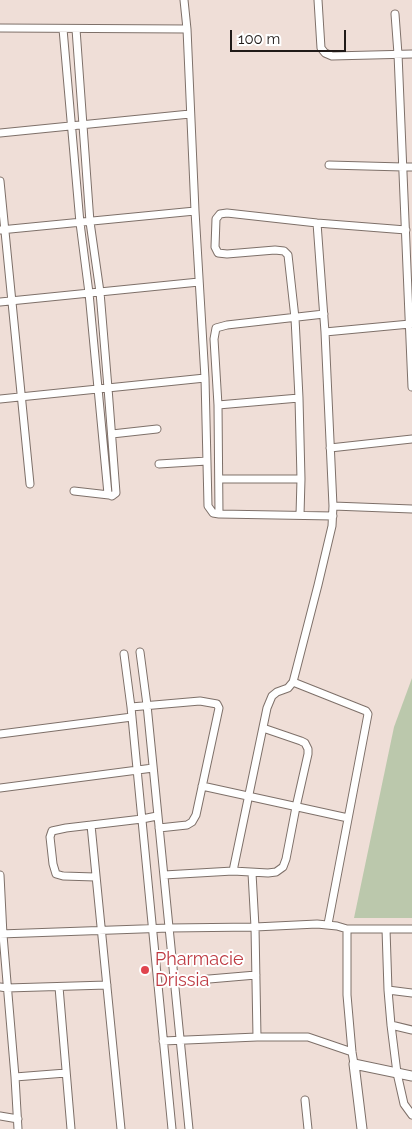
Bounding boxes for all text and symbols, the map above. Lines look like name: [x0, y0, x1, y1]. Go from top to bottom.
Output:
scale bar: [232, 20, 348, 52]
text: 100 m: [238, 30, 280, 48]
place label: Pharmacie Drissia: [155, 949, 244, 992]
marker: Pharmacie Drissia: [139, 964, 151, 976]

